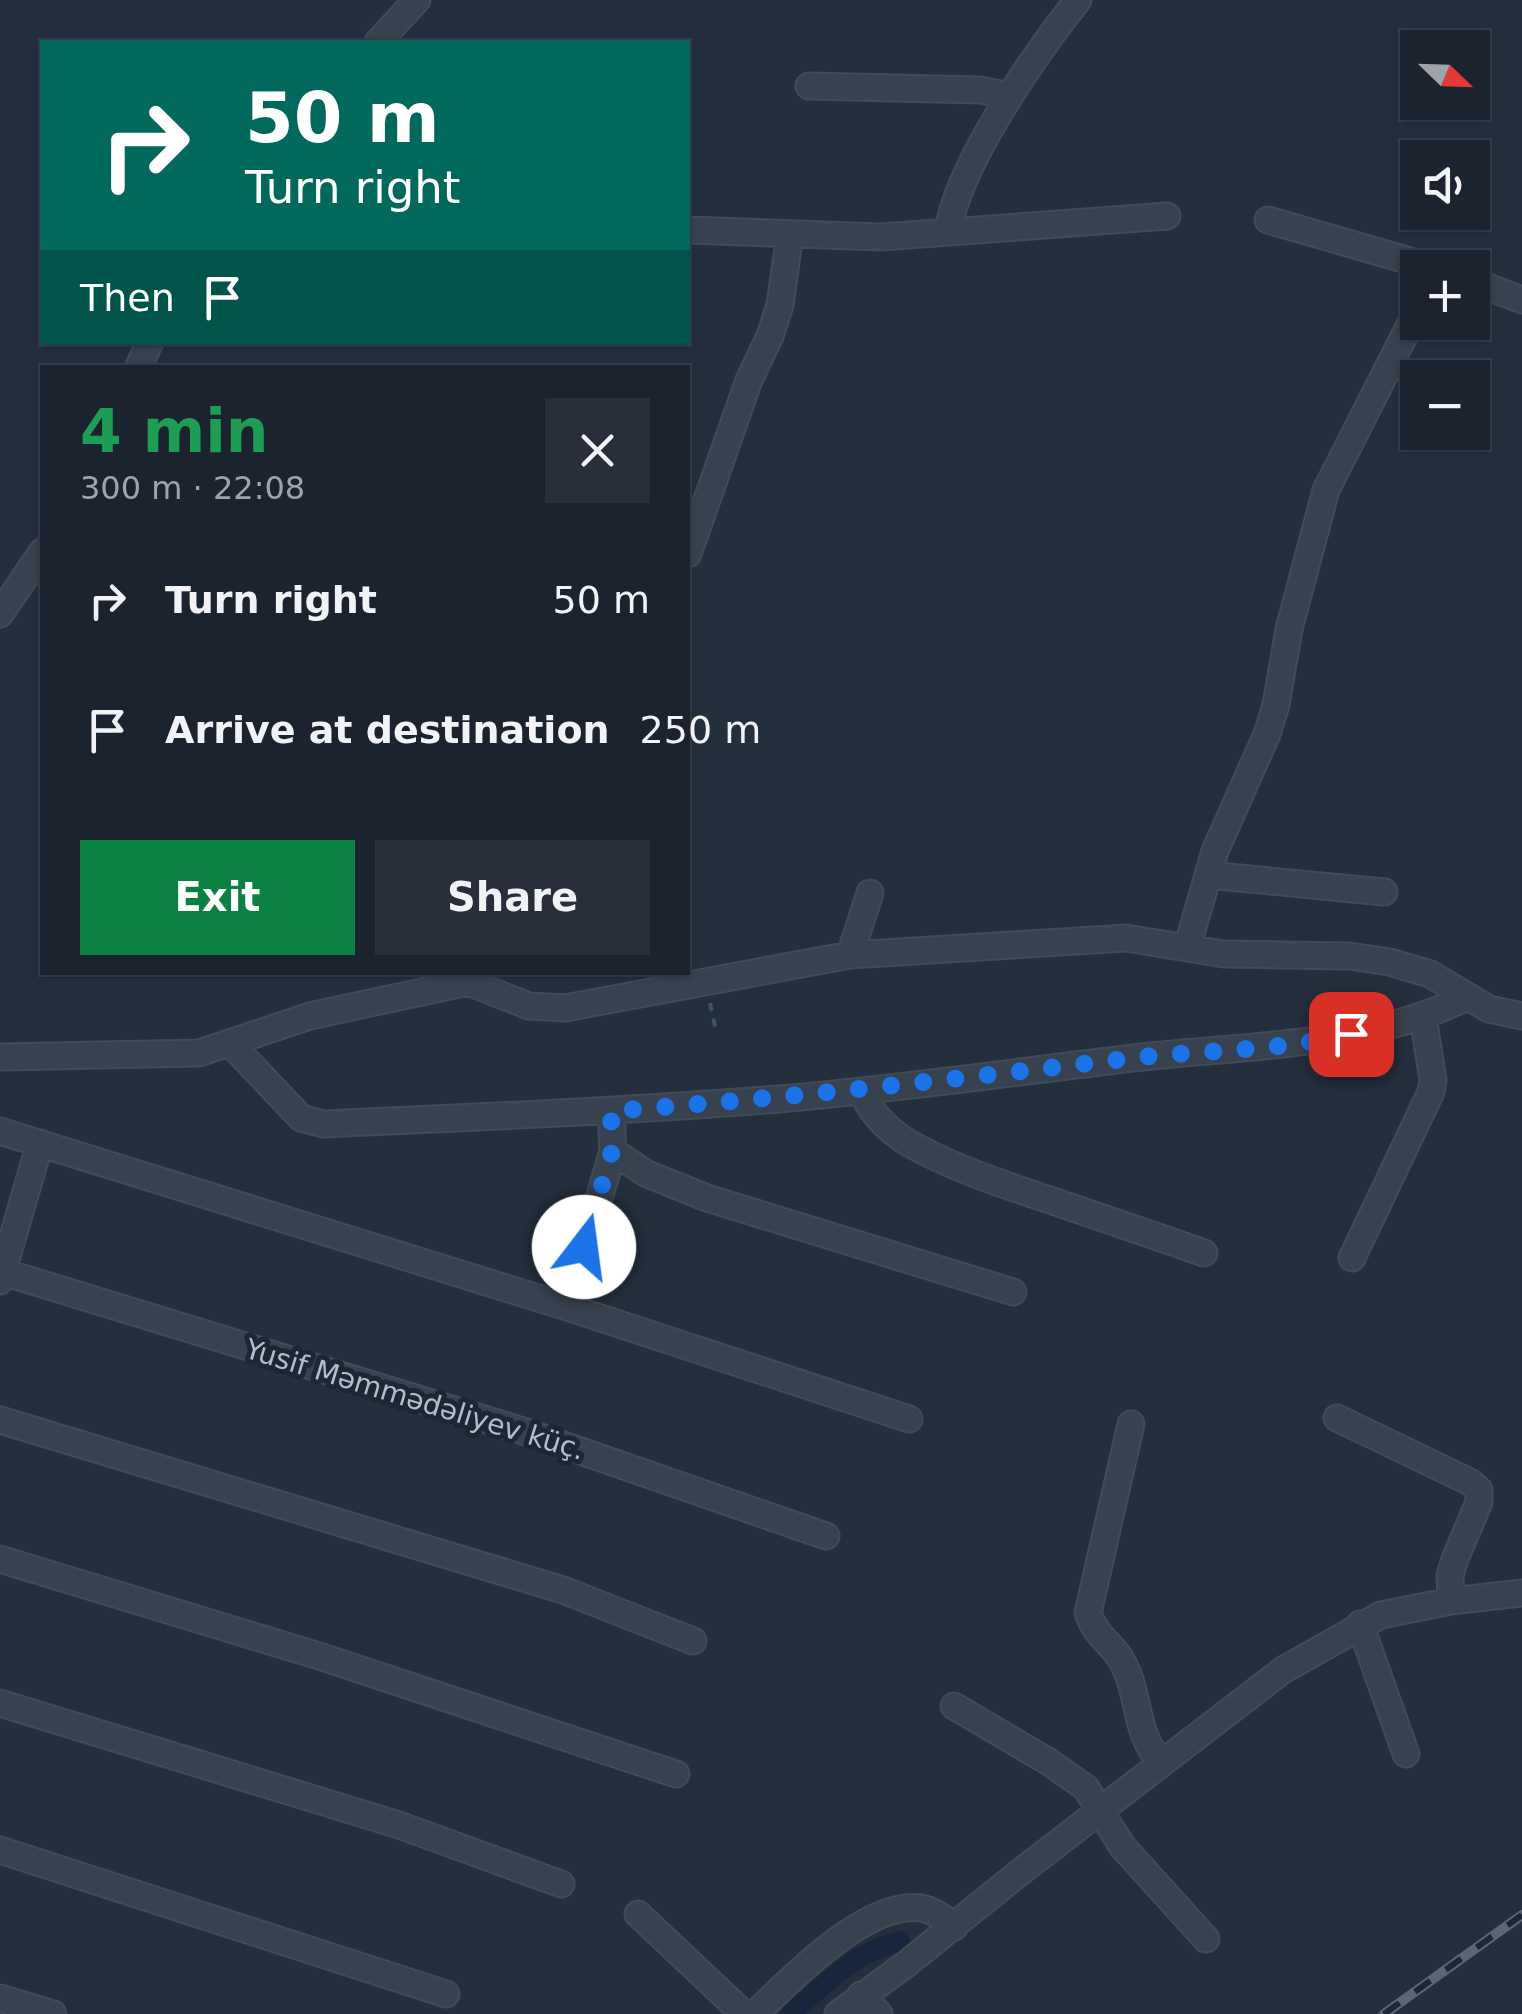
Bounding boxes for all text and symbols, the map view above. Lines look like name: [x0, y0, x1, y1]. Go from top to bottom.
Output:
north arrow: [1400, 30, 1490, 120]
map controls: [1400, 30, 1490, 450]
text: 50 m: [245, 77, 440, 159]
icon: right: [80, 80, 210, 210]
button: sound: [1400, 140, 1490, 230]
text: Turn right: [245, 161, 460, 214]
button: +: [1400, 250, 1490, 340]
icon: arrive: [195, 270, 250, 325]
text: Then: [80, 276, 175, 320]
button: −: [1400, 360, 1490, 450]
text: 4 min: [80, 396, 268, 466]
button: close: [545, 398, 650, 503]
text: 300 m · 22:08: [80, 469, 305, 507]
icon: right: [80, 573, 135, 628]
text: Turn right: [165, 578, 377, 622]
text: 50 m: [553, 578, 650, 622]
icon: arrive: [80, 703, 135, 758]
text: Arrive at destination: [165, 708, 610, 752]
text: 250 m: [640, 708, 761, 752]
button: Exit: [80, 840, 355, 955]
button: Share: [375, 840, 650, 955]
pin: [1309, 992, 1394, 1077]
icon: arrive: [1324, 1007, 1379, 1062]
position arrow: [532, 1195, 636, 1299]
street label: Yusif Məmmədəliyev küç.: [240, 1332, 589, 1467]

